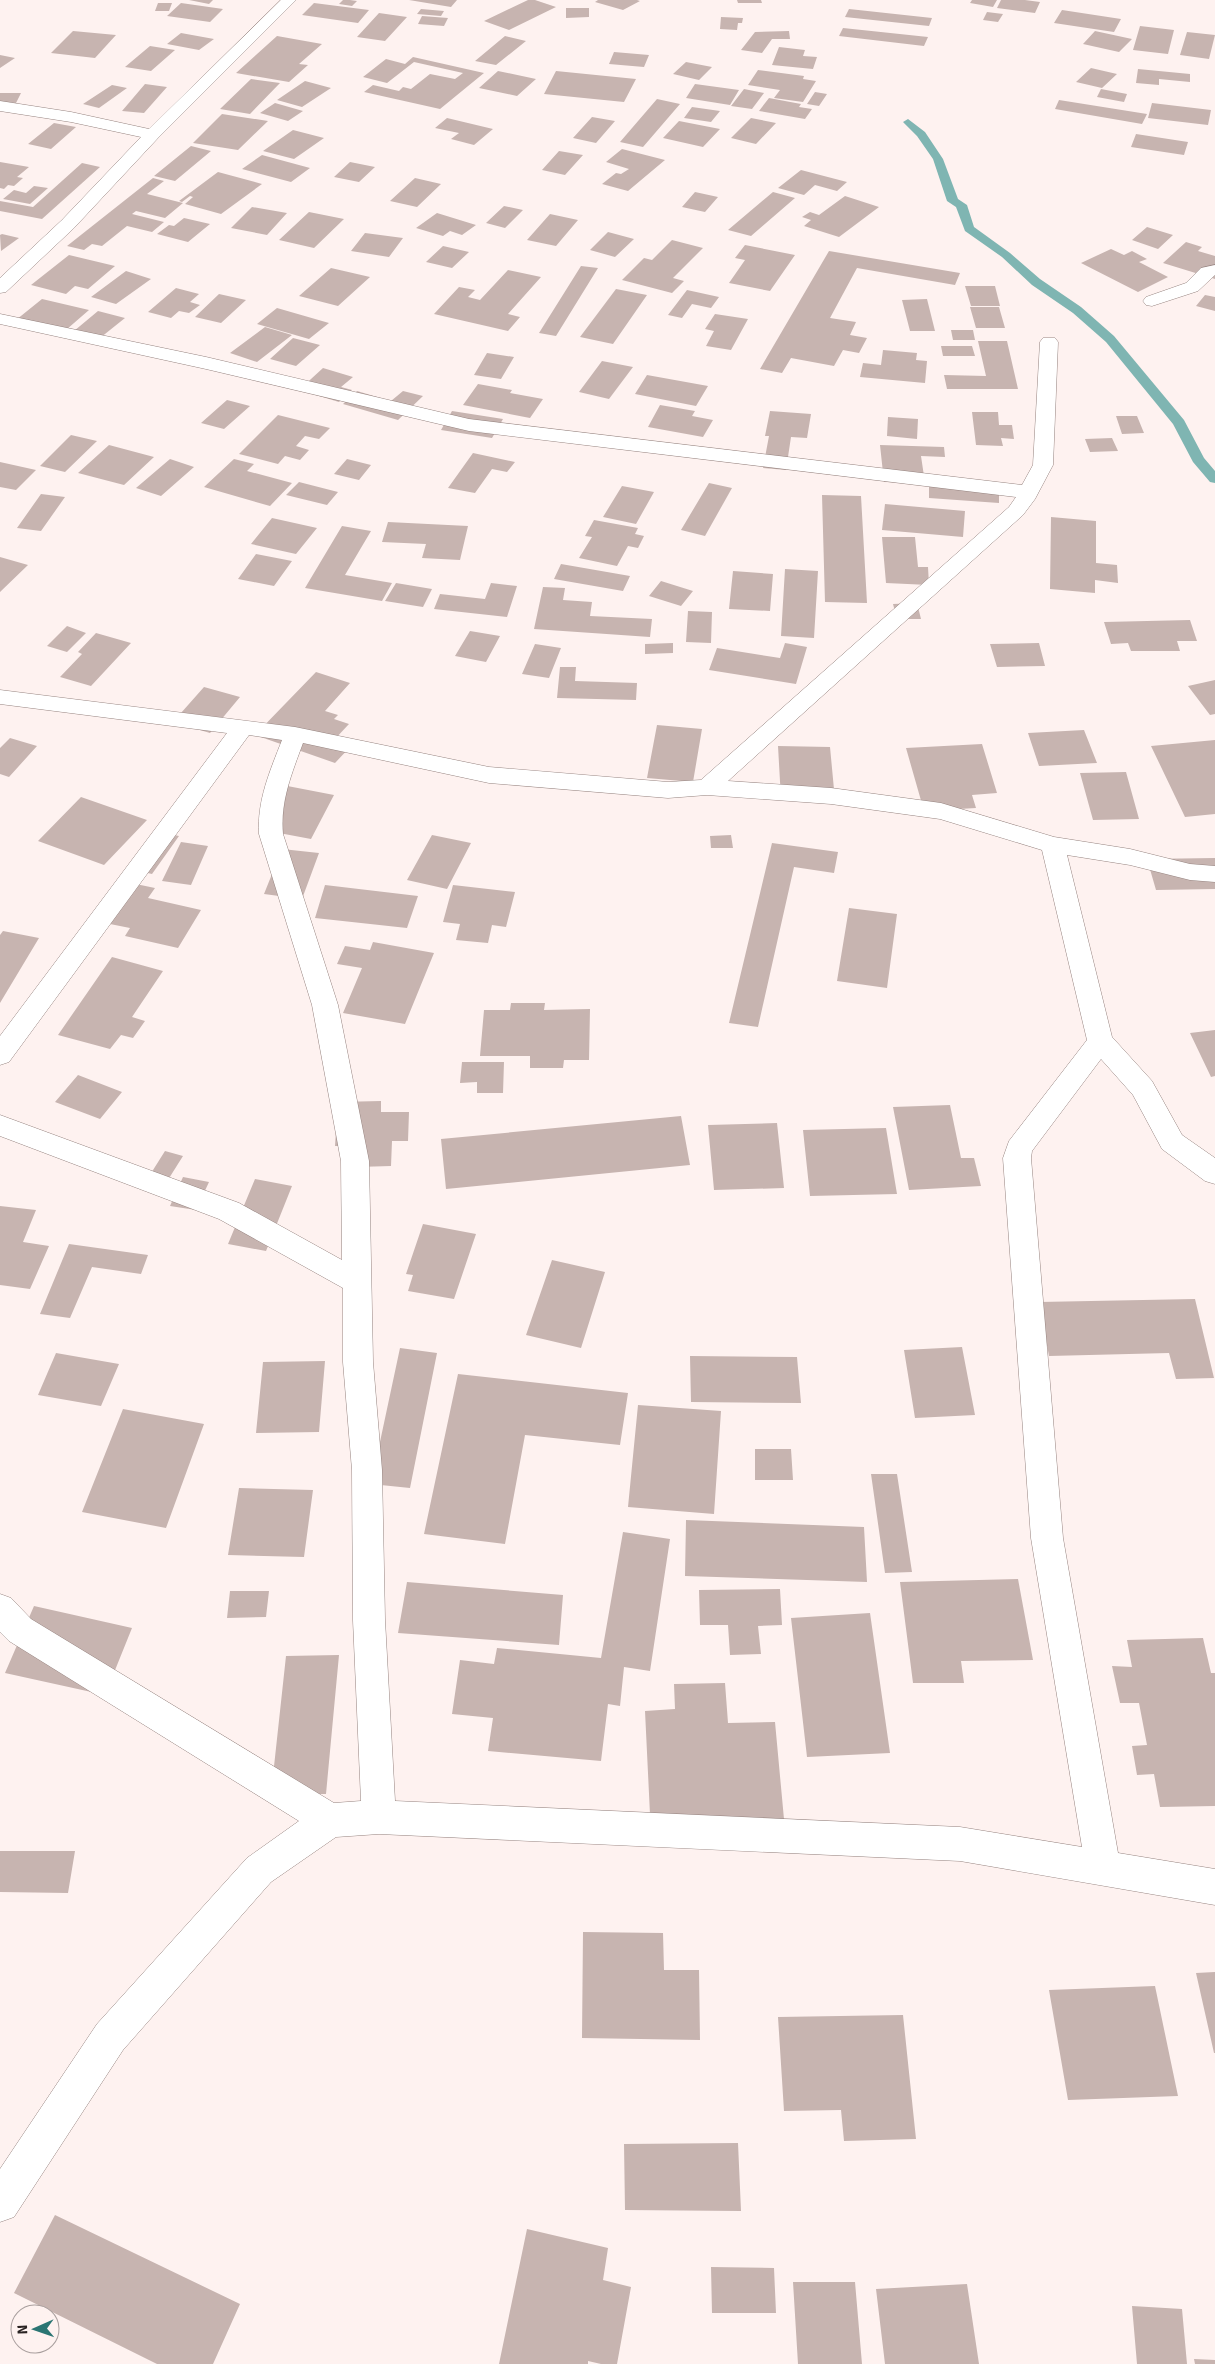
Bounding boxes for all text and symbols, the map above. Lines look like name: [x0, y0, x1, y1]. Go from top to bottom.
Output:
north arrow: [10, 2304, 60, 2354]
text: N: [14, 2324, 31, 2335]

